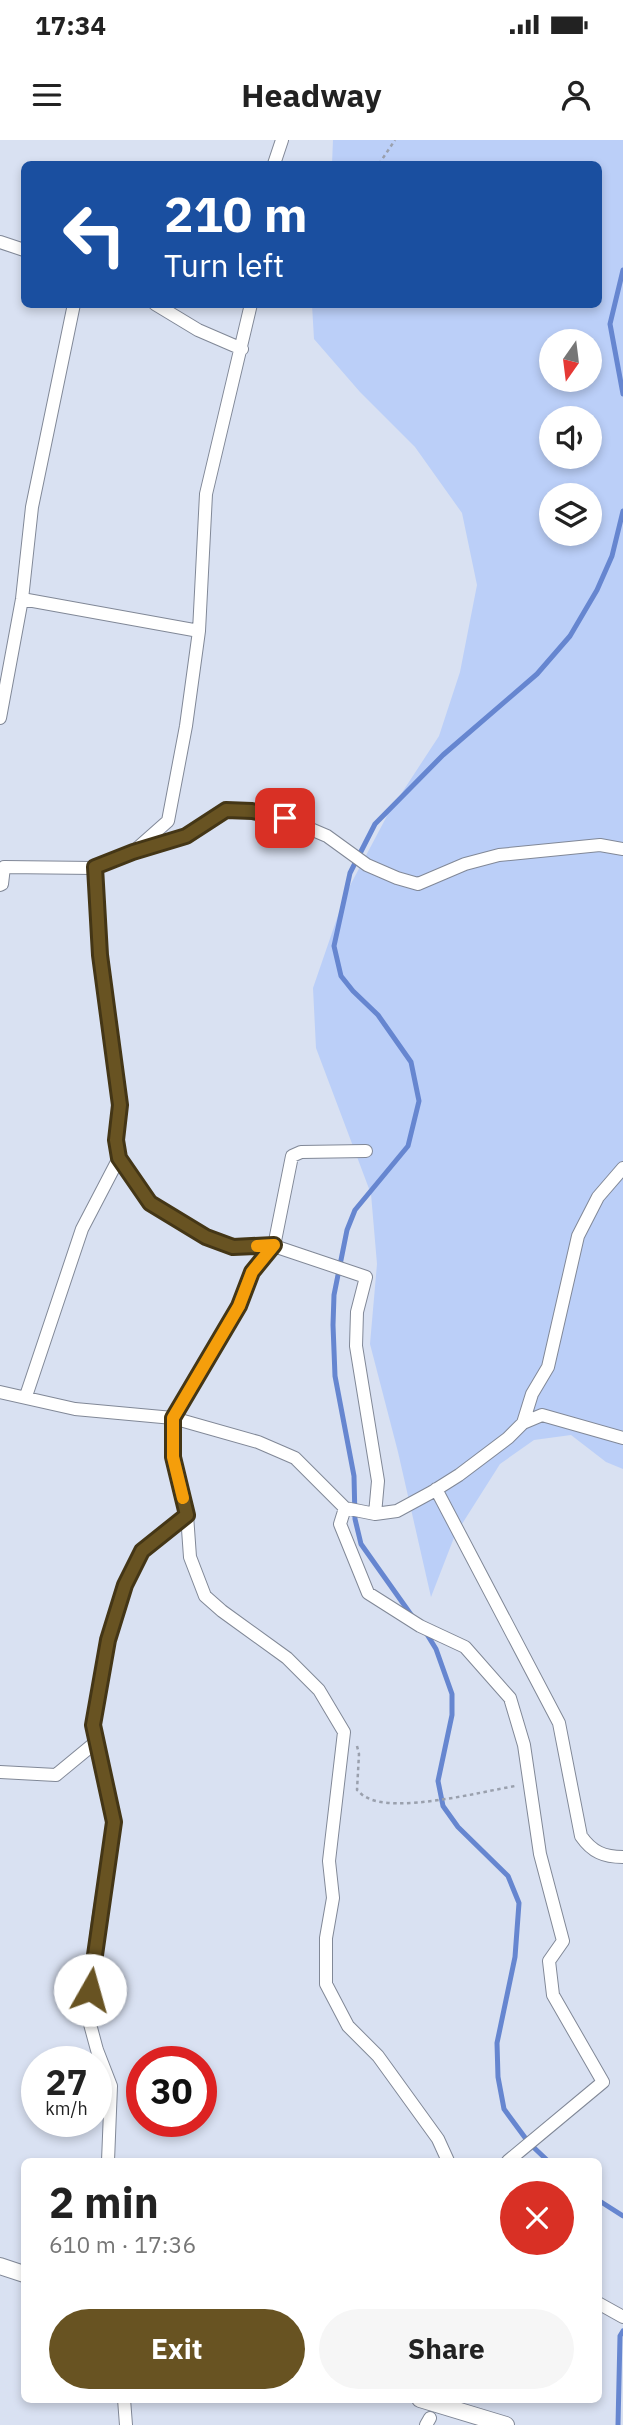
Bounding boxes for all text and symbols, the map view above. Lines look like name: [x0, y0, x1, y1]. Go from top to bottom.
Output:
text: 17:34: [35, 8, 106, 42]
text: Headway: [241, 74, 382, 116]
icon: menu: [28, 76, 66, 114]
icon: person: [557, 76, 595, 114]
text: 210 m: [164, 182, 308, 245]
icon: left: [49, 189, 140, 280]
text: Turn left: [164, 244, 284, 286]
north arrow: [539, 329, 602, 392]
map controls: [539, 329, 602, 546]
button: sound: [539, 406, 602, 469]
button: layers: [539, 483, 602, 546]
pin: [255, 788, 315, 848]
icon: arrive: [266, 799, 304, 837]
position arrow: [53, 1953, 127, 2027]
speed limit sign: 30: [126, 2046, 217, 2137]
text: 27: [45, 2059, 88, 2105]
text: km/h: [45, 2097, 88, 2120]
text: 2 min: [49, 2175, 159, 2230]
button: close: [500, 2181, 574, 2255]
text: 610 m · 17:36: [49, 2229, 196, 2259]
button: Exit: [49, 2309, 305, 2389]
button: Share: [319, 2309, 574, 2389]

